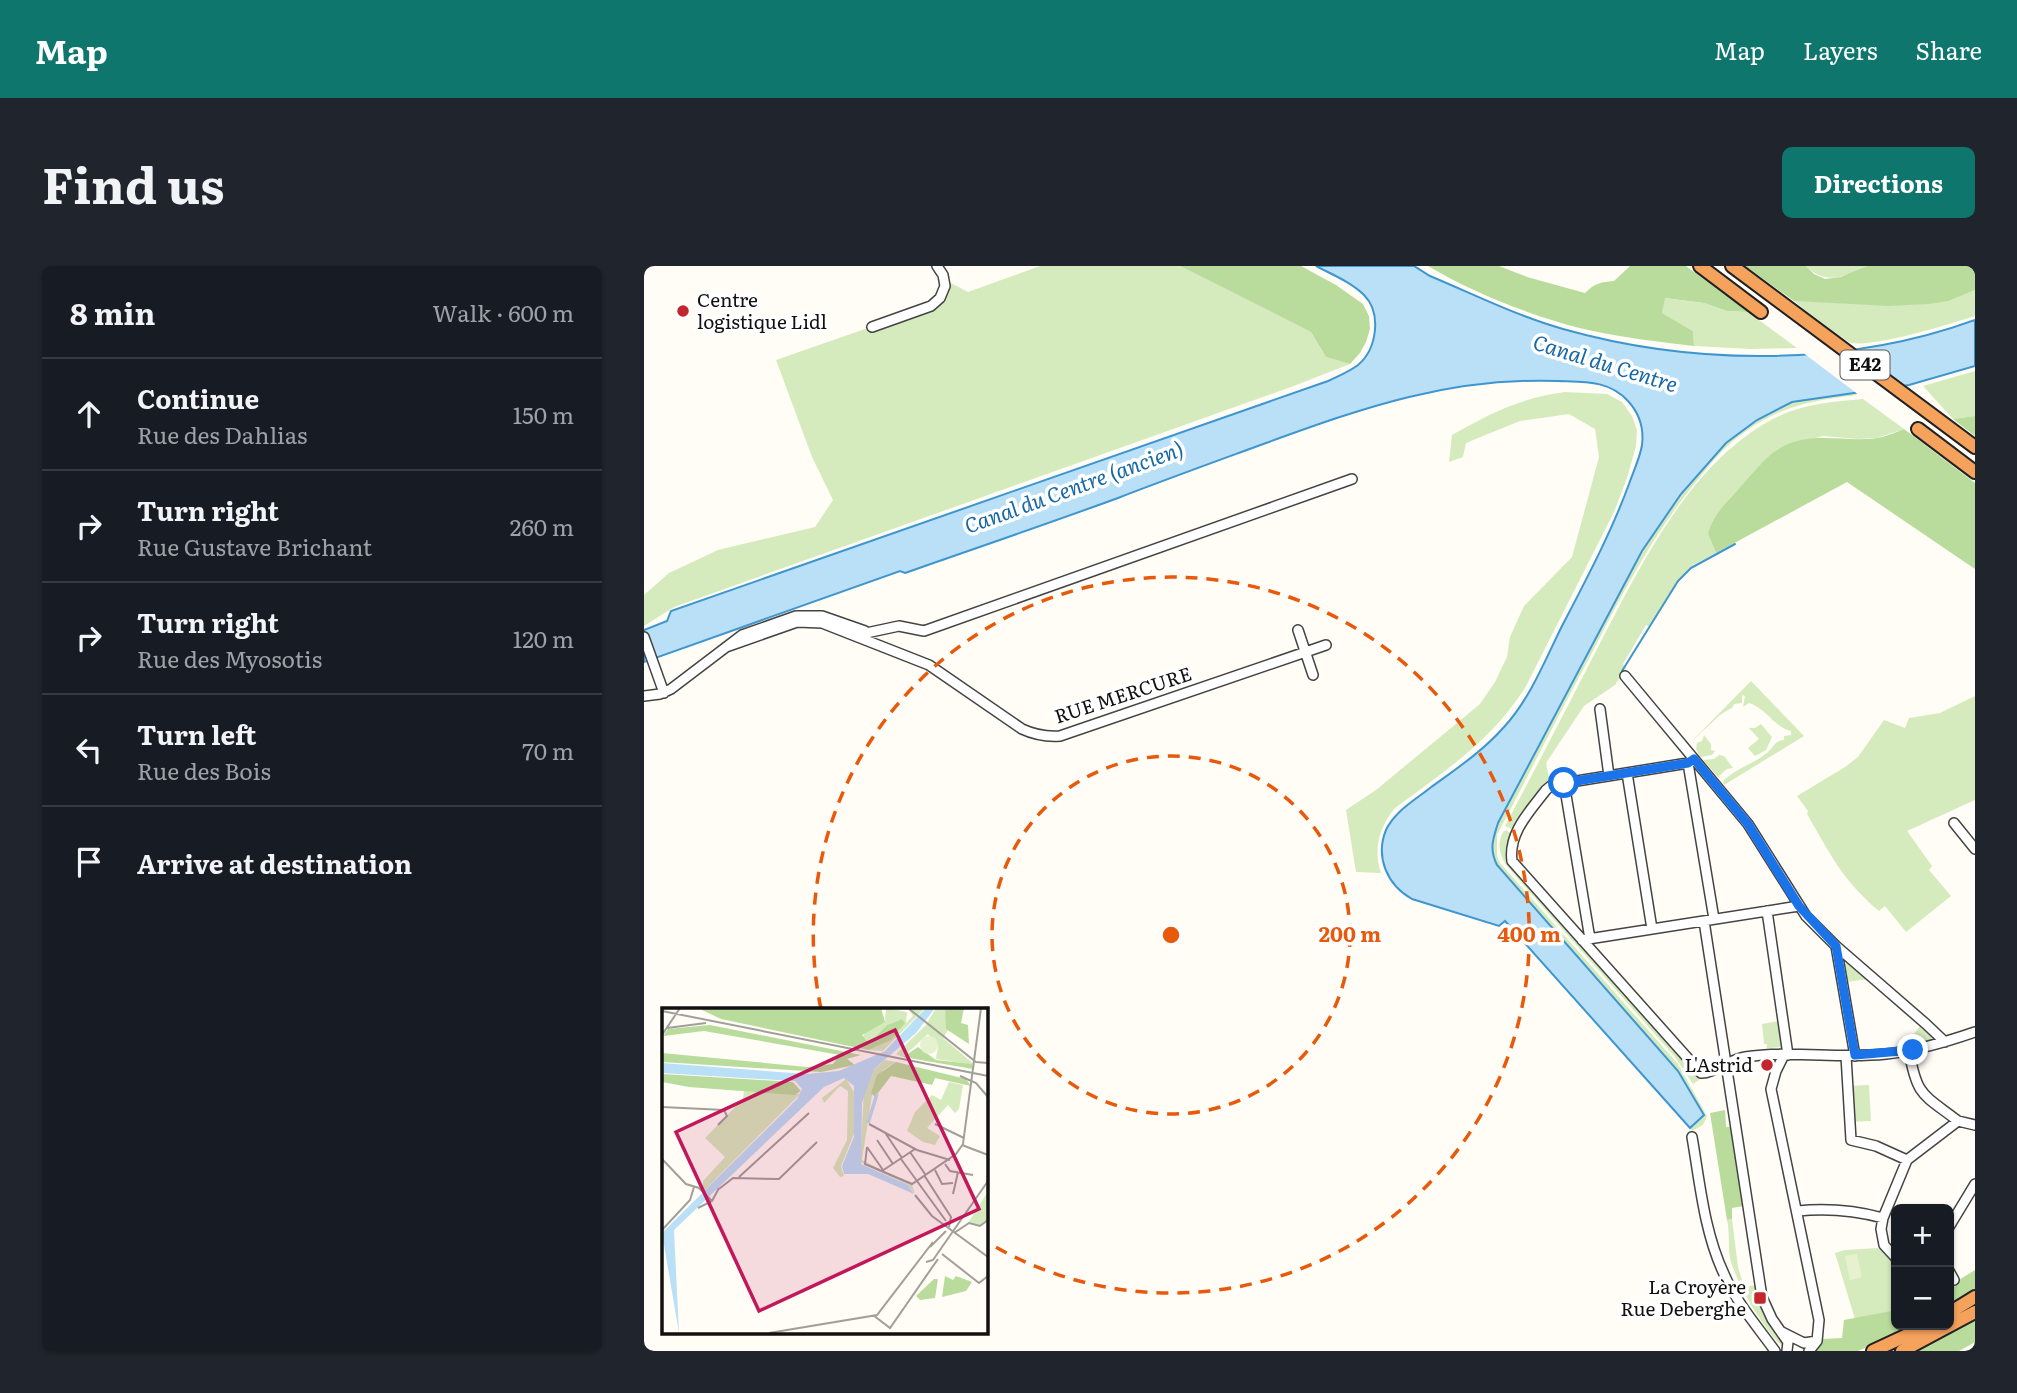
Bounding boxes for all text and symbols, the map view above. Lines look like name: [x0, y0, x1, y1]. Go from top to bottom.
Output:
text: Map: [35, 25, 108, 74]
text: Map: [1714, 32, 1765, 67]
text: Layers: [1803, 32, 1877, 67]
text: Share: [1915, 32, 1982, 67]
text: Find us: [42, 146, 225, 219]
button: Directions: [1782, 147, 1975, 218]
place label: Centre logistique Lidl: [697, 285, 827, 335]
text: 8 min: [70, 290, 155, 334]
text: Walk · 600 m: [432, 295, 574, 329]
marker: Centre logistique Lidl: [675, 303, 691, 319]
water label: Canal du Centre: [1530, 325, 1682, 398]
road number: E42: [1840, 350, 1890, 380]
text: Continue: [137, 378, 259, 417]
icon: ahead: [70, 395, 108, 433]
text: 150 m: [513, 397, 574, 431]
text: Rue des Dahlias: [137, 417, 307, 451]
water label: Canal du Centre (ancien): [959, 432, 1187, 540]
text: Turn right: [137, 490, 279, 529]
icon: right: [70, 507, 108, 545]
text: 260 m: [510, 509, 574, 543]
text: Rue Gustave Brichant: [137, 529, 372, 563]
text: Turn right: [137, 602, 279, 641]
icon: right: [70, 619, 108, 657]
text: 120 m: [513, 621, 574, 655]
text: Rue des Myosotis: [137, 641, 322, 675]
street label: RUE MERCURE: [1050, 659, 1195, 729]
text: Turn left: [137, 714, 256, 753]
icon: left: [70, 731, 108, 769]
text: 70 m: [522, 733, 574, 767]
text: Rue des Bois: [137, 753, 271, 787]
route start: [1548, 767, 1579, 798]
icon: arrive: [70, 843, 108, 881]
text: Arrive at destination: [137, 843, 412, 882]
text: 200 m: [1319, 917, 1381, 948]
text: 400 m: [1497, 917, 1561, 948]
centre of rings: [1159, 923, 1183, 947]
inset map: [662, 1008, 987, 1334]
route end: [1897, 1034, 1928, 1065]
place label: L'Astrid: [1684, 1050, 1753, 1078]
marker: L'Astrid: [1759, 1057, 1775, 1073]
map controls: [1891, 1204, 1954, 1330]
button: +: [1891, 1204, 1954, 1267]
button: −: [1891, 1267, 1954, 1330]
place label: La Croyère Rue Deberghe: [1621, 1272, 1746, 1322]
marker: La Croyère Rue Deberghe: [1752, 1290, 1768, 1306]

